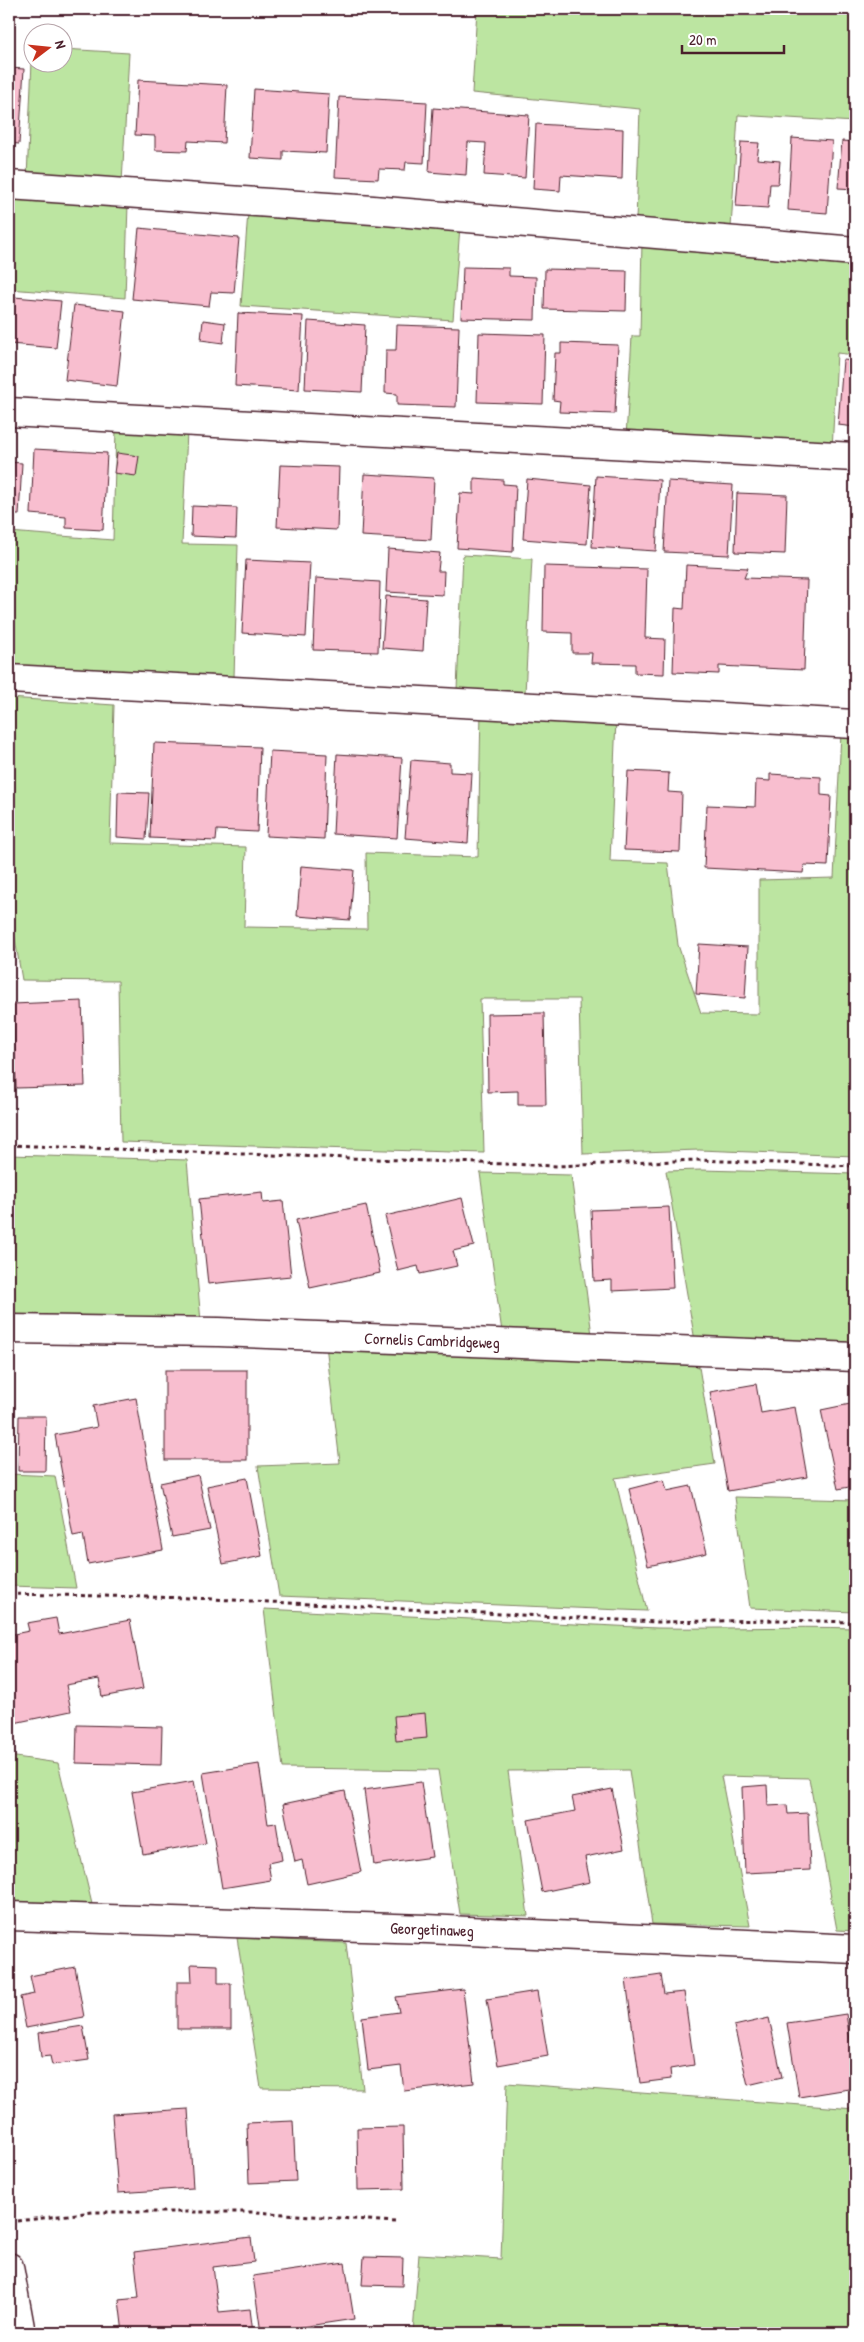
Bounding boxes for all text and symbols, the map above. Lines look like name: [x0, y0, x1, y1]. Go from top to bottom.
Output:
north arrow: [22, 22, 72, 72]
scale bar: [682, 22, 784, 54]
text: 20 m: [689, 29, 716, 50]
text: N: [51, 38, 71, 51]
street label: Cornelis Cambridgeweg: [364, 1327, 500, 1353]
street label: Georgetinaweg: [390, 1917, 474, 1941]

